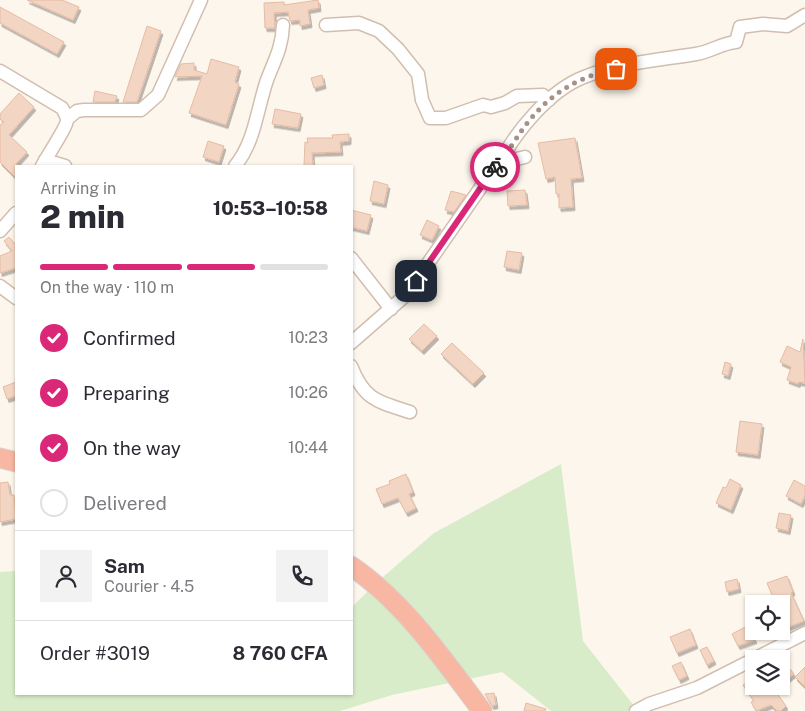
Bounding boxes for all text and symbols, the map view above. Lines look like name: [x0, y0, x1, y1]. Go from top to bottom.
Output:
pin: [595, 48, 637, 90]
icon: bag: [602, 55, 630, 83]
courier: [470, 142, 520, 192]
icon: bike: [481, 153, 509, 181]
text: Arriving in: [40, 179, 116, 198]
text: 10:53–10:58: [213, 197, 328, 219]
text: 2 min: [40, 198, 125, 235]
pin: [395, 260, 437, 302]
icon: home: [402, 267, 430, 295]
text: On the way · 110 m: [40, 278, 174, 297]
icon: check: [40, 324, 68, 352]
text: Confirmed: [83, 327, 176, 349]
text: 10:23: [288, 328, 328, 347]
icon: check: [40, 379, 68, 407]
text: Preparing: [83, 382, 170, 404]
text: 10:26: [288, 383, 328, 402]
icon: check: [40, 434, 68, 462]
text: On the way: [83, 437, 181, 459]
text: 10:44: [288, 438, 328, 457]
text: Delivered: [83, 492, 167, 514]
button: person: [40, 550, 92, 602]
button: phone: [276, 550, 328, 602]
text: Sam: [104, 555, 145, 577]
text: Courier · 4.5: [104, 577, 194, 596]
map controls: [745, 595, 790, 695]
button: locate: [745, 595, 790, 640]
text: Order #3019: [40, 642, 150, 664]
text: 8 760 CFA: [232, 642, 328, 664]
button: layers: [745, 650, 790, 695]

